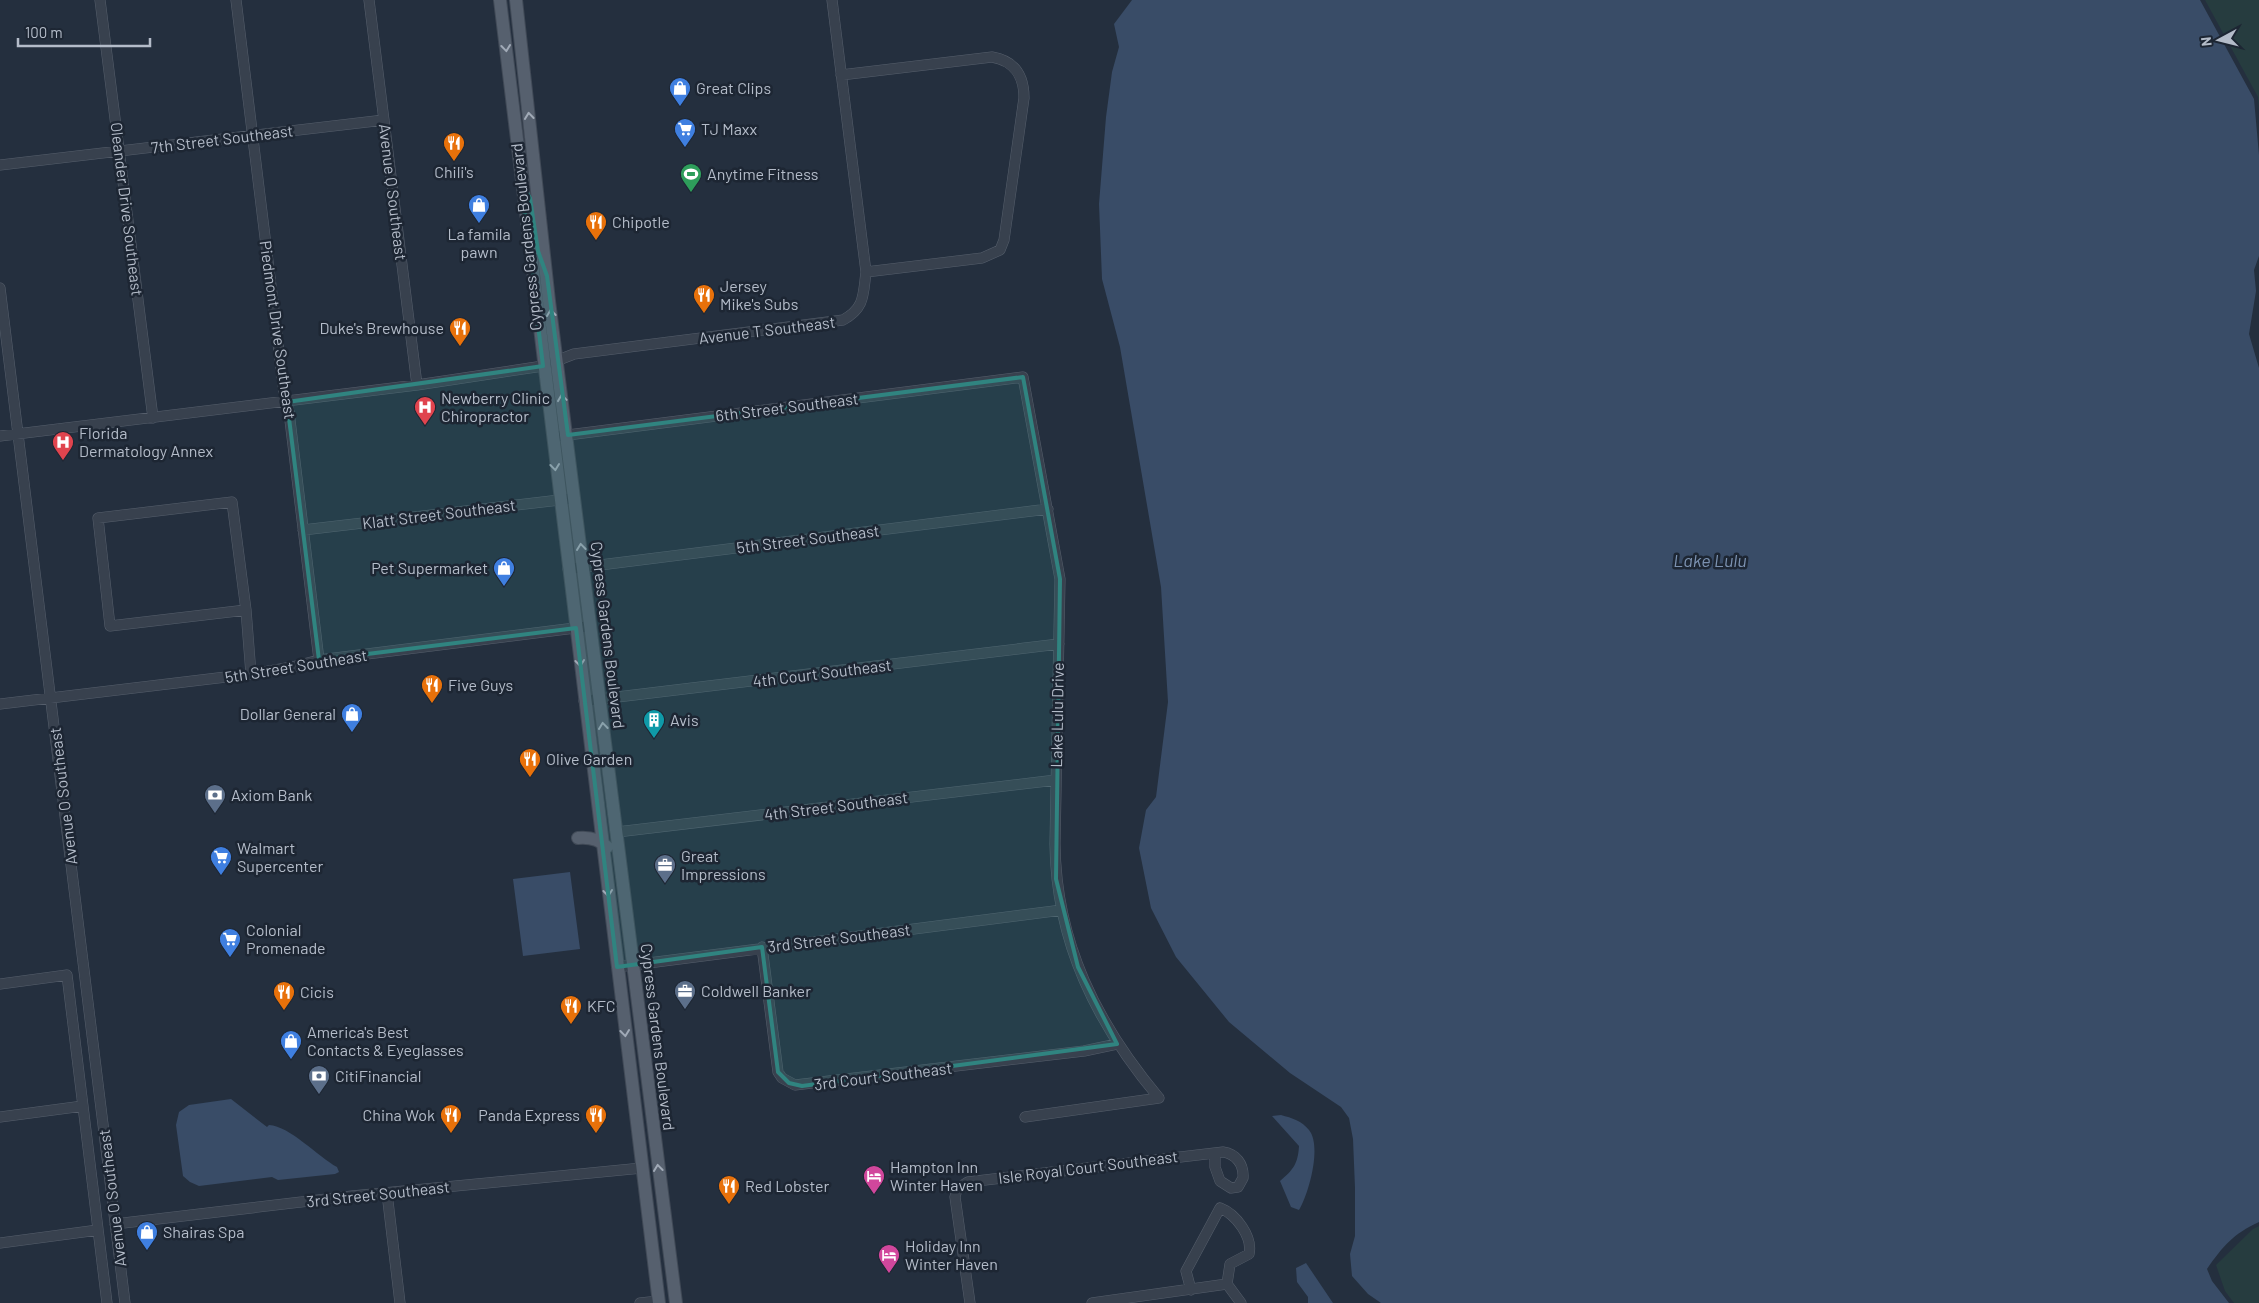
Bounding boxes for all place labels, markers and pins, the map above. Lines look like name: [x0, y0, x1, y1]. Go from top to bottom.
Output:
shop icon: Great Clips: [668, 76, 692, 107]
place label: Great Clips: [696, 78, 771, 97]
supermarket icon: TJ Maxx: [673, 117, 697, 148]
place label: TJ Maxx: [701, 119, 757, 138]
restaurant icon: Chili's: [442, 131, 466, 162]
place label: Chili's: [434, 162, 474, 181]
sports icon: Anytime Fitness: [679, 162, 703, 193]
place label: Anytime Fitness: [707, 164, 818, 183]
shop icon: La famila pawn: [467, 193, 491, 224]
restaurant icon: Chipotle: [584, 210, 608, 241]
place label: Chipotle: [612, 212, 670, 231]
place label: La famila pawn: [447, 224, 511, 261]
place label: Jersey Mike's Subs: [720, 276, 798, 313]
restaurant icon: Jersey Mike's Subs: [692, 283, 716, 314]
restaurant icon: Duke's Brewhouse: [448, 316, 472, 347]
place label: Duke's Brewhouse: [320, 318, 444, 337]
place label: Newberry Clinic Chiropractor: [441, 388, 550, 425]
hospital icon: Newberry Clinic Chiropractor: [413, 395, 437, 426]
place label: Florida Dermatology Annex: [79, 423, 214, 460]
hospital icon: Florida Dermatology Annex: [51, 430, 75, 461]
shop icon: Pet Supermarket: [492, 556, 516, 587]
place label: Pet Supermarket: [371, 558, 488, 577]
restaurant icon: Five Guys: [420, 673, 444, 704]
place label: Five Guys: [448, 675, 513, 694]
shop icon: Dollar General: [340, 702, 364, 733]
place label: Dollar General: [240, 704, 336, 723]
building icon: Avis: [642, 708, 666, 739]
place label: Avis: [670, 710, 699, 729]
restaurant icon: Olive Garden: [518, 747, 542, 778]
place label: Olive Garden: [546, 749, 632, 768]
bank icon: Axiom Bank: [203, 783, 227, 814]
place label: Axiom Bank: [231, 785, 312, 804]
place label: Walmart Supercenter: [237, 838, 323, 875]
supermarket icon: Walmart Supercenter: [209, 845, 233, 876]
place label: Great Impressions: [681, 846, 766, 883]
office icon: Great Impressions: [653, 853, 677, 884]
place label: Colonial Promenade: [246, 920, 326, 957]
supermarket icon: Colonial Promenade: [218, 927, 242, 958]
office icon: Coldwell Banker: [673, 979, 697, 1010]
restaurant icon: Cicis: [272, 980, 296, 1011]
place label: Coldwell Banker: [701, 981, 811, 1000]
place label: Cicis: [300, 982, 334, 1001]
restaurant icon: KFC: [559, 994, 583, 1025]
place label: KFC: [587, 996, 616, 1015]
place label: America's Best Contacts & Eyeglasses: [307, 1022, 464, 1059]
shop icon: America's Best Contacts & Eyeglasses: [279, 1029, 303, 1060]
bank icon: CitiFinancial: [307, 1064, 331, 1095]
place label: CitiFinancial: [335, 1066, 421, 1085]
restaurant icon: China Wok: [439, 1103, 463, 1134]
restaurant icon: Panda Express: [584, 1103, 608, 1134]
place label: China Wok: [363, 1105, 435, 1124]
place label: Panda Express: [478, 1105, 580, 1124]
place label: Hampton Inn Winter Haven: [890, 1157, 983, 1194]
hotel icon: Hampton Inn Winter Haven: [862, 1164, 886, 1195]
restaurant icon: Red Lobster: [717, 1174, 741, 1205]
place label: Red Lobster: [745, 1176, 830, 1195]
shop icon: Shairas Spa: [135, 1220, 159, 1251]
place label: Shairas Spa: [163, 1222, 244, 1241]
place label: Holiday Inn Winter Haven: [905, 1236, 998, 1273]
hotel icon: Holiday Inn Winter Haven: [877, 1243, 901, 1274]

